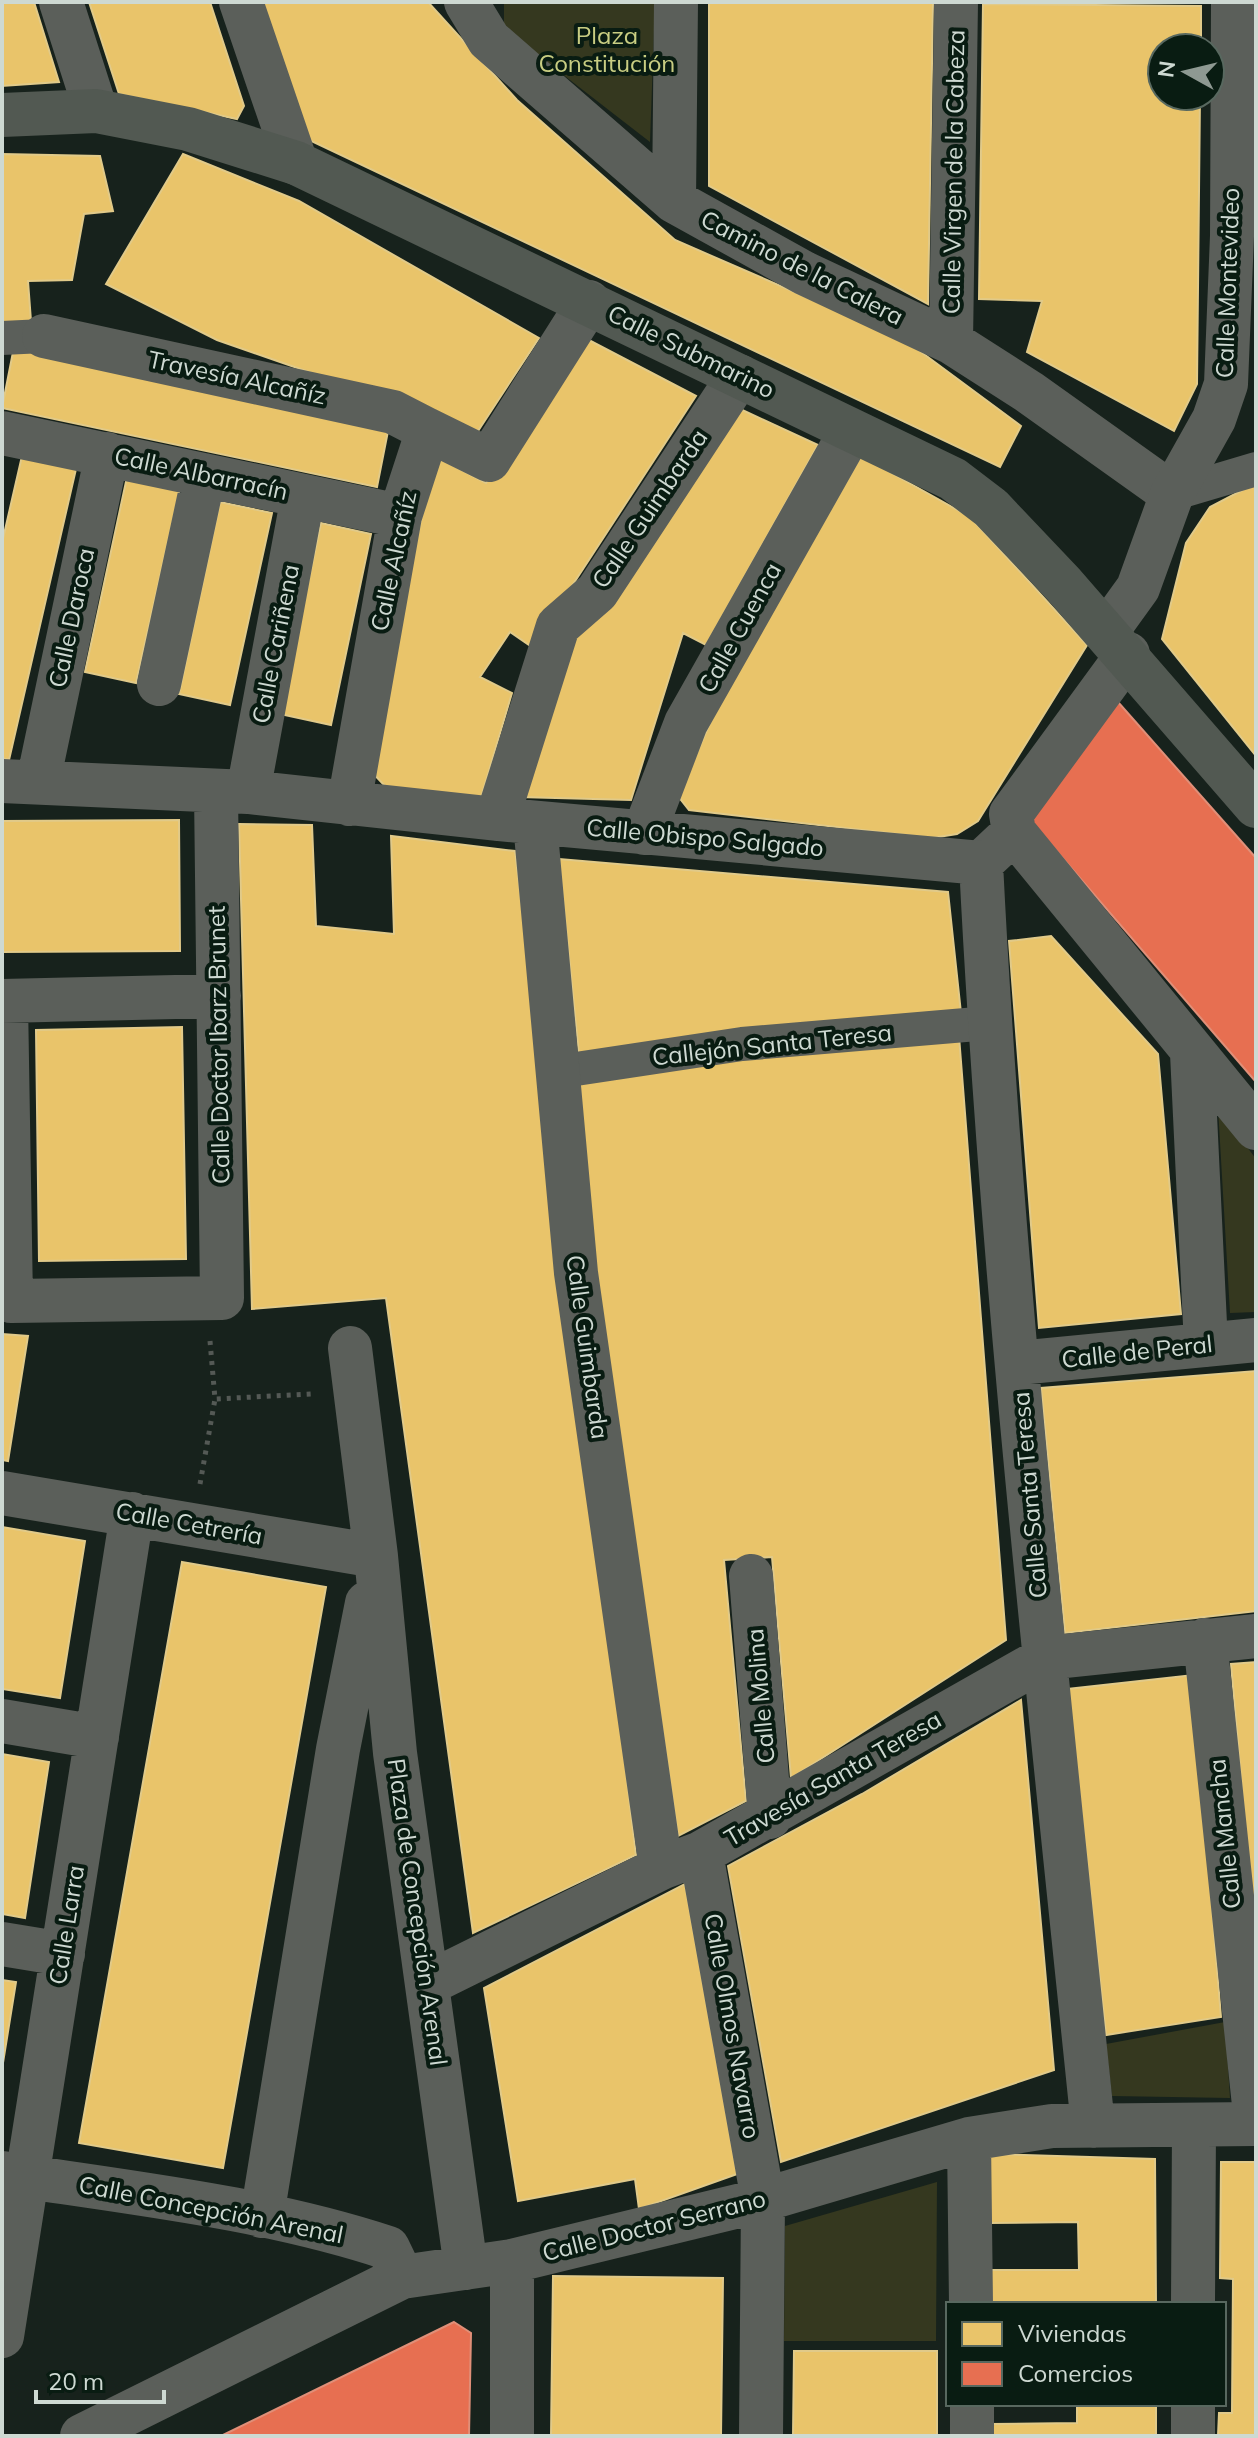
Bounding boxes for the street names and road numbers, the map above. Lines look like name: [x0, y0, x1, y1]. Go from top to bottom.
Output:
street label: Calle Virgen de la Cabeza: [936, 29, 970, 315]
street label: Calle Montevideo: [1209, 187, 1245, 379]
street label: Camino de la Calera: [696, 203, 909, 331]
street label: Calle Submarino: [603, 298, 780, 404]
street label: Travesía Alcañíz: [145, 344, 329, 411]
street label: Calle Guimbarda: [585, 423, 713, 594]
street label: Calle Albarracín: [112, 440, 291, 506]
street label: Calle Alcañíz: [363, 488, 423, 634]
street label: Calle Daroca: [42, 545, 100, 690]
street label: Calle Cuenca: [691, 557, 787, 698]
street label: Calle Cariñena: [245, 562, 305, 726]
street label: Calle Obispo Salgado: [585, 812, 825, 862]
street label: Calle Doctor Ibarz Brunet: [201, 906, 235, 1185]
street label: Callejón Santa Teresa: [651, 1017, 893, 1072]
street label: Calle Guimbarda: [560, 1253, 616, 1441]
street label: Calle de Peral: [1060, 1328, 1214, 1374]
street label: Calle Santa Teresa: [1005, 1391, 1053, 1600]
street label: Calle Cetrería: [113, 1495, 265, 1551]
street label: Calle Molina: [739, 1627, 781, 1765]
street label: Travesía Santa Teresa: [719, 1704, 946, 1853]
street label: Plaza de Concepción Arenal: [382, 1756, 454, 2067]
street label: Calle Mancha: [1201, 1758, 1247, 1911]
street label: Calle Larra: [42, 1863, 90, 1987]
street label: Calle Olmos Navarro: [698, 1911, 768, 2141]
street label: Calle Concepción Arenal: [76, 2169, 346, 2249]
street label: Calle Doctor Serrano: [539, 2183, 769, 2267]

